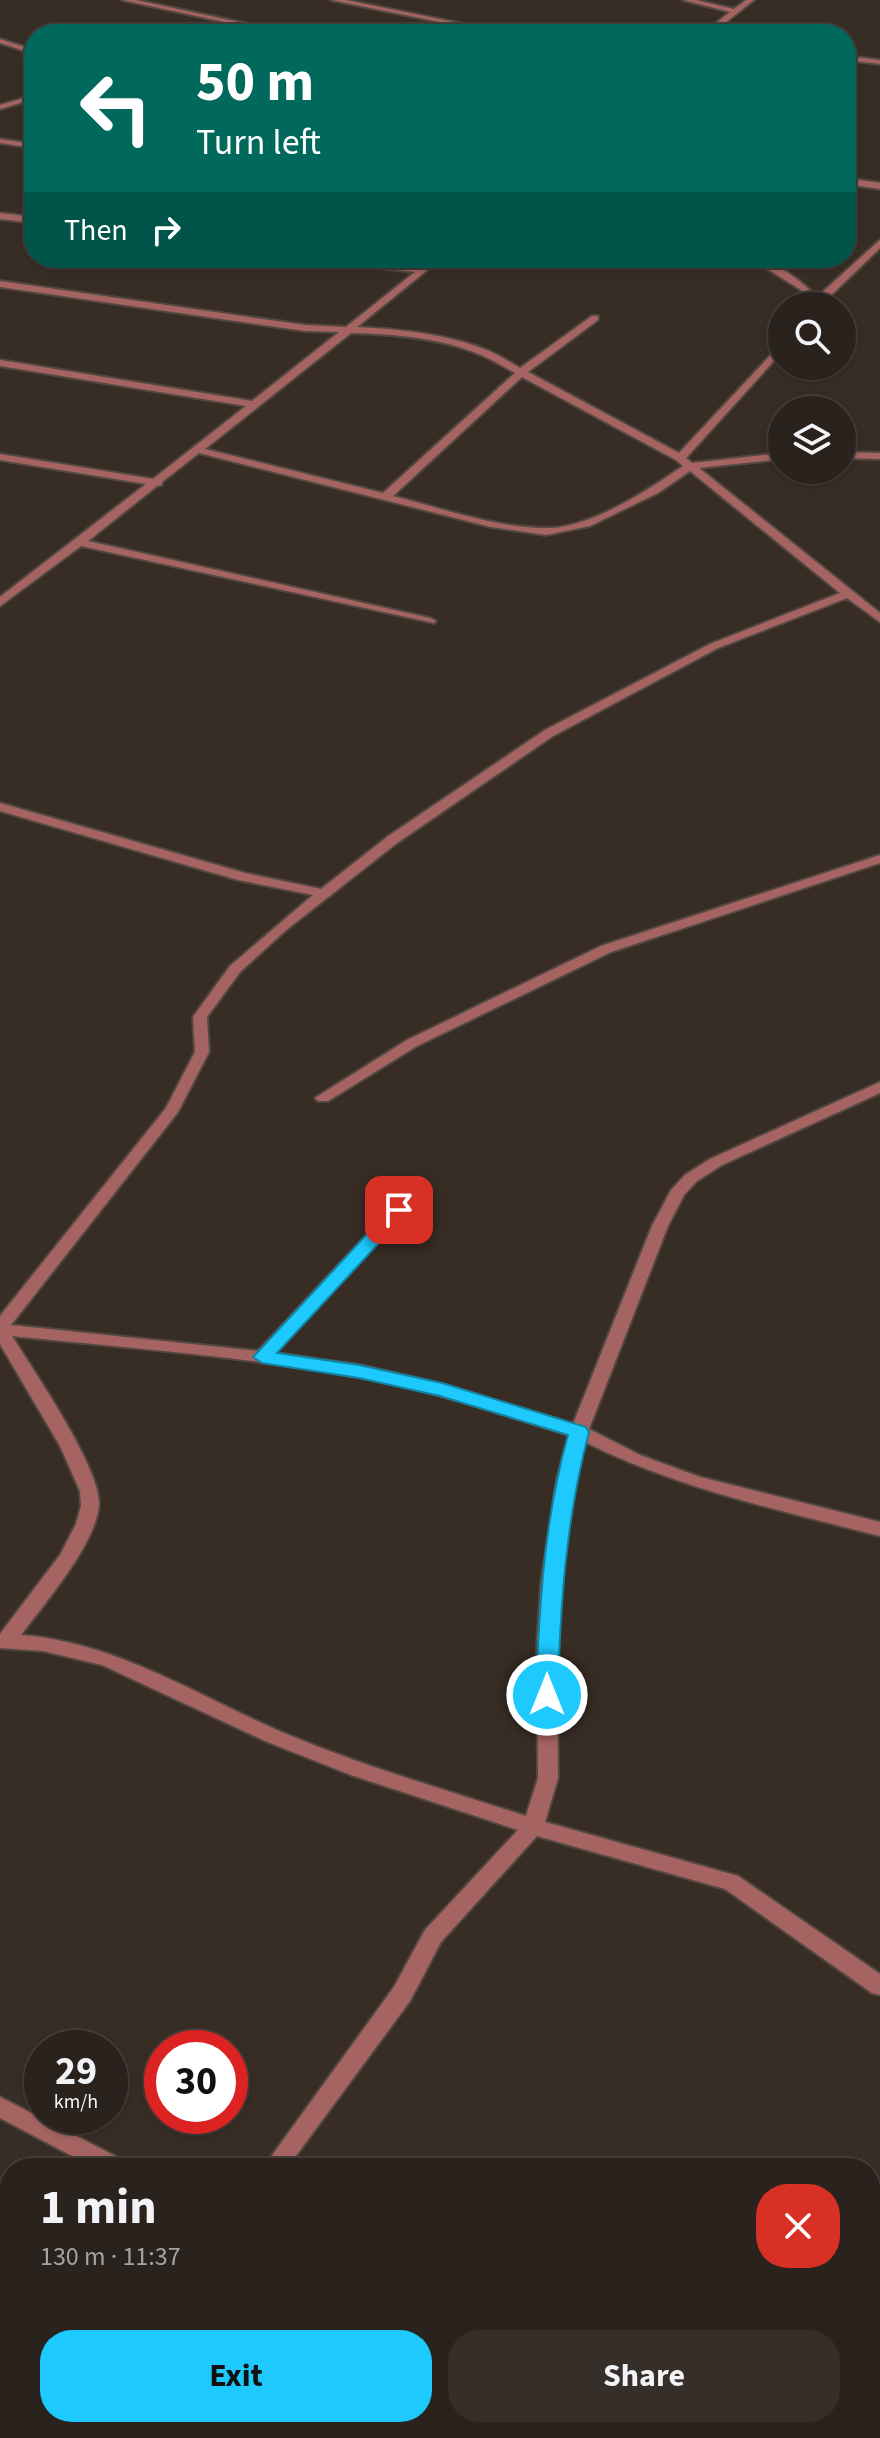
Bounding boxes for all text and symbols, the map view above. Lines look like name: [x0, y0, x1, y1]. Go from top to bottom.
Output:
text: 50 m: [196, 43, 314, 122]
icon: left: [64, 56, 168, 160]
text: Turn left: [196, 117, 321, 168]
icon: right: [144, 208, 188, 252]
text: Then: [64, 209, 128, 252]
map controls: [768, 292, 856, 484]
button: search: [768, 292, 856, 380]
button: layers: [768, 396, 856, 484]
pin: [365, 1176, 433, 1244]
icon: arrive: [377, 1188, 421, 1232]
position arrow: [505, 1653, 589, 1737]
speed limit sign: 30: [144, 2030, 248, 2134]
text: 29: [55, 2043, 97, 2100]
text: km/h: [54, 2088, 98, 2116]
text: 1 min: [40, 2174, 157, 2242]
button: close: [756, 2184, 840, 2268]
text: 130 m · 11:37: [40, 2238, 181, 2275]
button: Exit: [40, 2330, 432, 2422]
button: Share: [448, 2330, 840, 2422]

